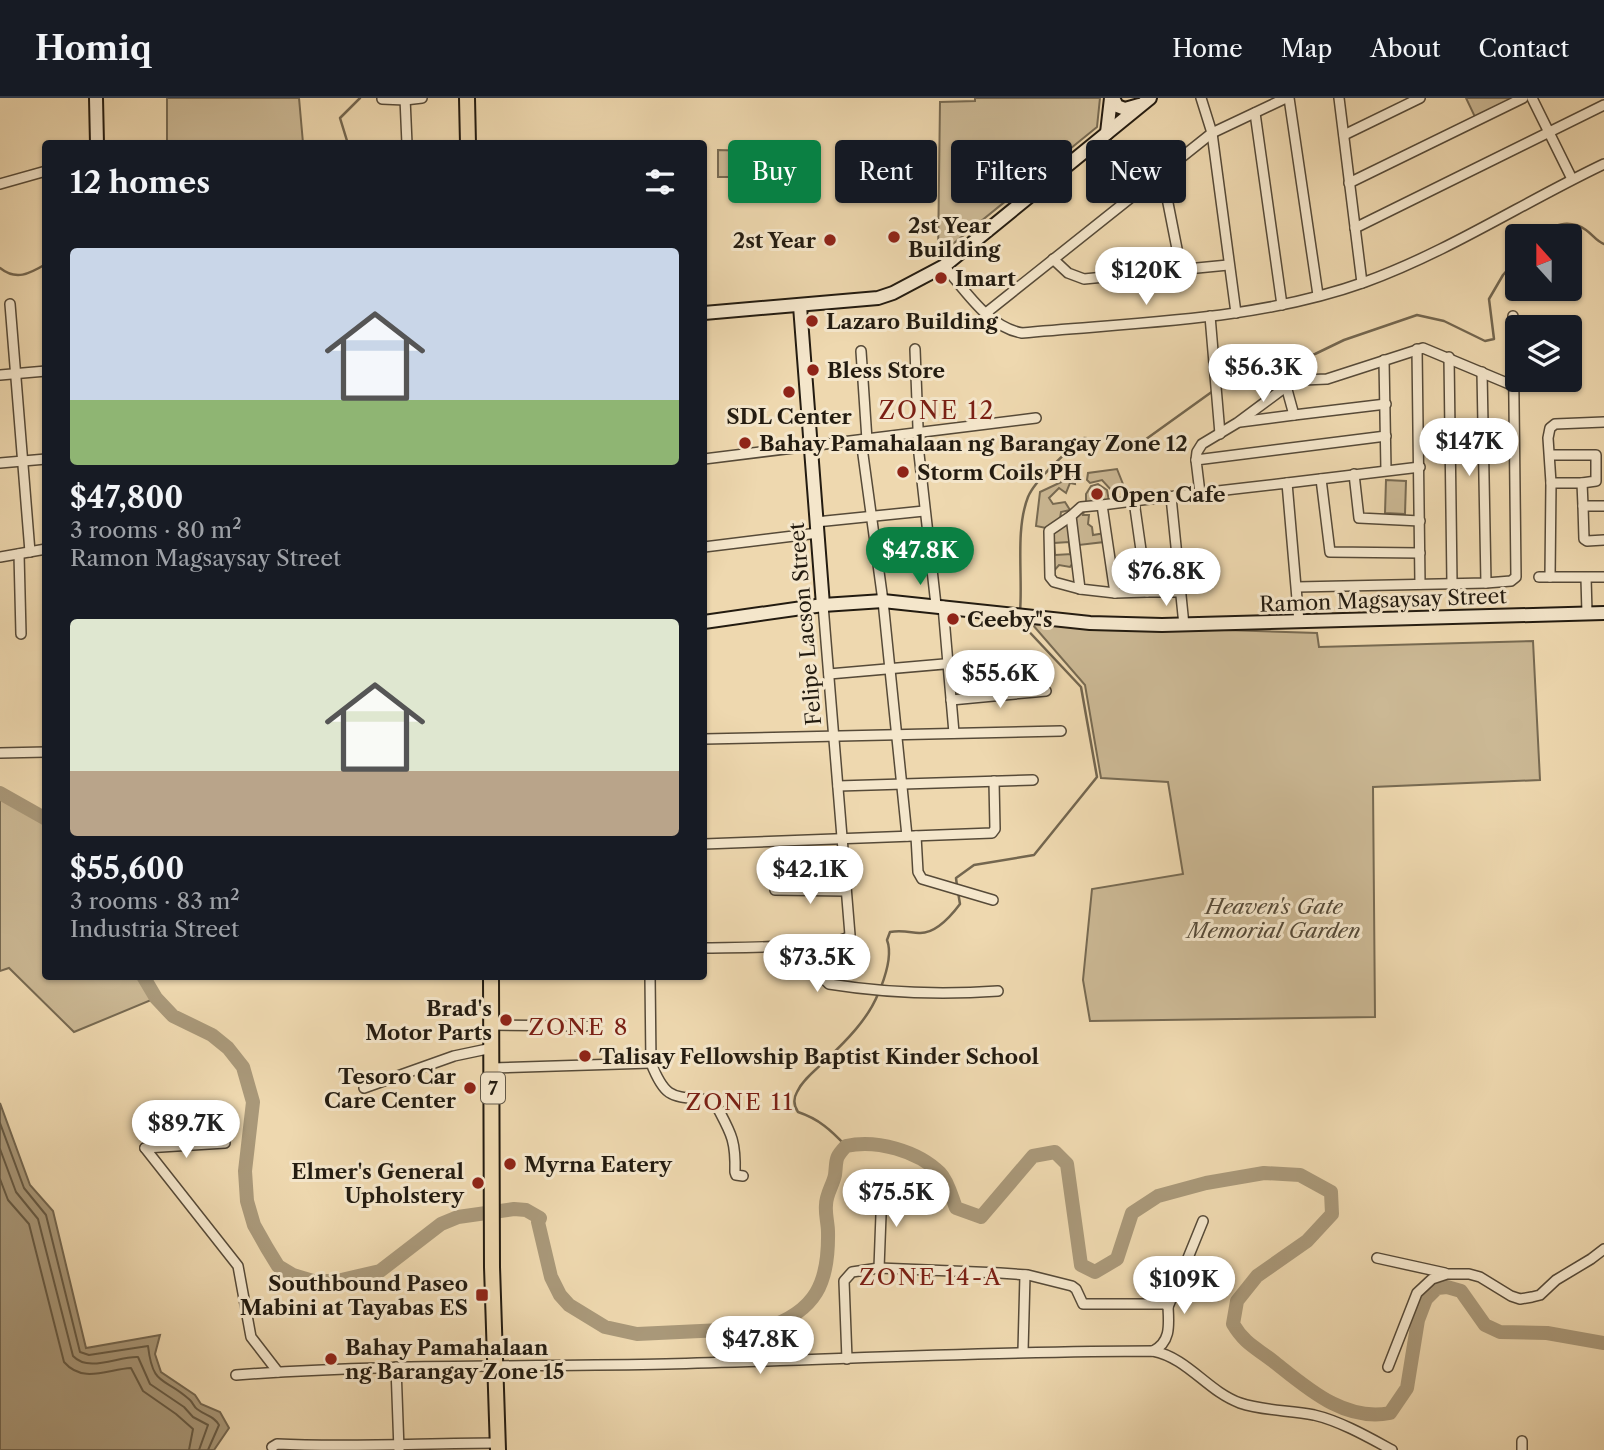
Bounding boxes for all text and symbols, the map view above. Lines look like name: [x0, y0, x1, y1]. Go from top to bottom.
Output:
text: Homiq: [35, 28, 152, 69]
text: Home: [1172, 34, 1243, 63]
text: Map: [1281, 34, 1332, 63]
text: About: [1370, 34, 1441, 63]
text: Contact: [1479, 34, 1569, 63]
chip: Buy: [728, 140, 821, 203]
chip: Rent: [835, 140, 937, 203]
chip: Filters: [951, 140, 1072, 203]
chip: New: [1086, 140, 1186, 203]
icon: filters: [641, 163, 679, 201]
text: 12 homes: [70, 164, 210, 201]
place label: 2st Year Building: [908, 213, 1001, 262]
north arrow: [1505, 224, 1582, 301]
map controls: [1505, 224, 1582, 392]
place label: 2st Year: [733, 228, 817, 253]
marker: 2st Year Building: [886, 229, 902, 245]
marker: 2st Year: [822, 232, 838, 248]
pin: $120K: [1097, 248, 1195, 307]
text: $120K: [1111, 256, 1181, 284]
place label: Imart: [955, 266, 1016, 291]
marker: Imart: [933, 270, 949, 286]
icon: home: [312, 293, 438, 419]
place label: Lazaro Building: [826, 309, 999, 334]
marker: Lazaro Building: [804, 313, 820, 329]
button: layers: [1505, 315, 1582, 392]
pin: $56.3K: [1206, 344, 1320, 404]
text: $56.3K: [1224, 353, 1302, 381]
place label: Bless Store: [827, 358, 945, 383]
marker: Bless Store: [805, 362, 821, 378]
marker: SDL Center: [781, 384, 797, 400]
district label: ZONE 12: [879, 396, 995, 425]
place label: SDL Center: [726, 404, 853, 429]
pin: $147K: [1420, 418, 1518, 478]
text: $147K: [1435, 427, 1503, 455]
place label: Bahay Pamahalaan ng Barangay Zone 12: [759, 431, 1188, 456]
marker: Bahay Pamahalaan ng Barangay Zone 12: [737, 435, 753, 451]
place label: Storm Coils PH: [917, 460, 1082, 485]
marker: Storm Coils PH: [895, 464, 911, 480]
text: $47,800: [70, 479, 183, 516]
place label: Open Cafe: [1111, 482, 1225, 507]
marker: Open Cafe: [1089, 486, 1105, 502]
text: 3 rooms · 80 m²: [70, 516, 242, 544]
street label: Felipe Lacson Street: [784, 521, 826, 727]
pin: $47.8K: [863, 528, 977, 587]
text: $47.8K: [882, 536, 958, 564]
text: Ramon Magsaysay Street: [70, 544, 341, 572]
pin: $76.8K: [1109, 548, 1223, 608]
text: $76.8K: [1128, 557, 1204, 585]
street label: Ramon Magsaysay Street: [1259, 583, 1508, 617]
place label: Ceeby"s: [967, 607, 1053, 632]
marker: Ceeby"s: [945, 611, 961, 627]
pin: $55.6K: [943, 650, 1057, 710]
text: $55.6K: [962, 659, 1038, 687]
icon: home: [312, 664, 438, 790]
pin: $42.1K: [753, 846, 867, 906]
text: $55,600: [70, 850, 184, 887]
text: $42.1K: [772, 855, 848, 883]
text: 3 rooms · 83 m²: [70, 887, 240, 915]
park label: Heaven's Gate Memorial Garden: [1184, 894, 1361, 943]
text: Industria Street: [70, 915, 239, 943]
pin: $73.5K: [760, 934, 874, 994]
text: $73.5K: [779, 943, 855, 971]
place label: Brad's Motor Parts: [365, 996, 492, 1045]
marker: Brad's Motor Parts: [498, 1012, 514, 1028]
district label: ZONE 8: [528, 1013, 630, 1041]
place label: Talisay Fellowship Baptist Kinder School: [599, 1044, 1039, 1069]
marker: Talisay Fellowship Baptist Kinder School: [577, 1048, 593, 1064]
place label: Tesoro Car Care Center: [324, 1064, 457, 1113]
road number: 7: [481, 1072, 505, 1104]
marker: Tesoro Car Care Center: [462, 1080, 478, 1096]
district label: ZONE 11: [686, 1088, 794, 1116]
pin: $89.7K: [129, 1100, 243, 1160]
text: $89.7K: [148, 1109, 224, 1137]
place label: Myrna Eatery: [524, 1152, 673, 1177]
marker: Myrna Eatery: [502, 1156, 518, 1172]
place label: Elmer's General Upholstery: [291, 1159, 465, 1208]
pin: $75.5K: [839, 1170, 953, 1229]
marker: Elmer's General Upholstery: [470, 1175, 486, 1191]
text: $75.5K: [859, 1178, 933, 1206]
pin: $109K: [1135, 1256, 1233, 1316]
district label: ZONE 14-A: [859, 1263, 1003, 1291]
text: $109K: [1149, 1265, 1219, 1293]
place label: Southbound Paseo Mabini at Tayabas ES: [240, 1271, 468, 1320]
marker: Southbound Paseo Mabini at Tayabas ES: [474, 1287, 490, 1303]
pin: $47.8K: [703, 1316, 817, 1376]
text: $47.8K: [722, 1325, 798, 1353]
place label: Bahay Pamahalaan ng Barangay Zone 15: [345, 1335, 564, 1384]
marker: Bahay Pamahalaan ng Barangay Zone 15: [323, 1351, 339, 1367]

